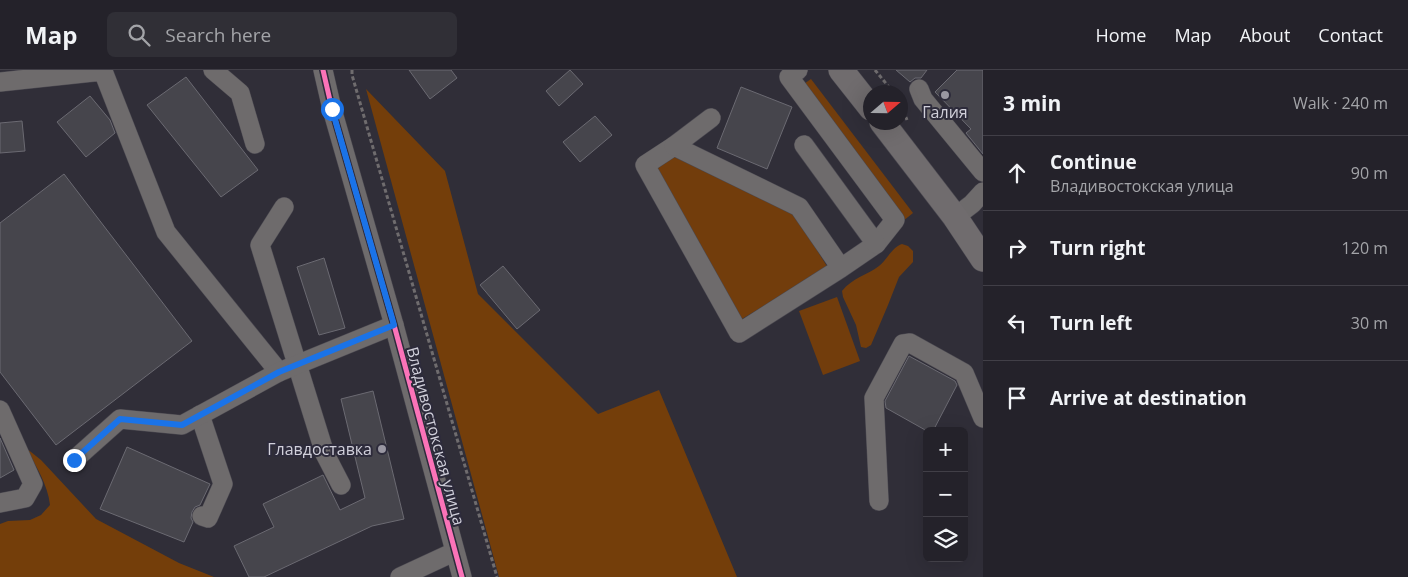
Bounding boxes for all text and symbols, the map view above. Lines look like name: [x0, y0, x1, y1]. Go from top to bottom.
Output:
search box: [107, 12, 457, 57]
text: Map: [25, 18, 77, 51]
icon: search: [125, 21, 153, 49]
text: Search here: [165, 22, 271, 48]
text: Home: [1096, 23, 1146, 47]
text: Map: [1174, 23, 1212, 47]
text: About: [1240, 23, 1290, 47]
text: Contact: [1318, 23, 1383, 47]
north arrow: [863, 85, 908, 130]
marker: Галия: [939, 89, 951, 101]
text: 3 min: [1003, 89, 1061, 117]
text: Walk · 240 m: [1293, 92, 1388, 114]
route start: [321, 98, 344, 121]
place label: Галия: [922, 101, 968, 123]
text: Continue: [1050, 149, 1137, 175]
icon: ahead: [1003, 159, 1031, 187]
text: 90 m: [1351, 162, 1388, 184]
text: Владивостокская улица: [1050, 175, 1234, 197]
icon: right: [1003, 234, 1031, 262]
text: Turn right: [1050, 235, 1145, 261]
text: 120 m: [1342, 237, 1388, 259]
icon: left: [1003, 309, 1031, 337]
text: Turn left: [1050, 310, 1132, 336]
text: 30 m: [1351, 312, 1388, 334]
street label: Владивостокская улица: [402, 344, 470, 528]
icon: arrive: [1003, 384, 1031, 412]
text: Arrive at destination: [1050, 385, 1247, 411]
map controls: [923, 427, 968, 562]
button: +: [923, 427, 968, 472]
place label: Главдоставка: [267, 438, 372, 460]
marker: Главдоставка: [376, 443, 388, 455]
route end: [63, 449, 86, 472]
button: −: [923, 472, 968, 517]
button: layers: [923, 517, 968, 562]

